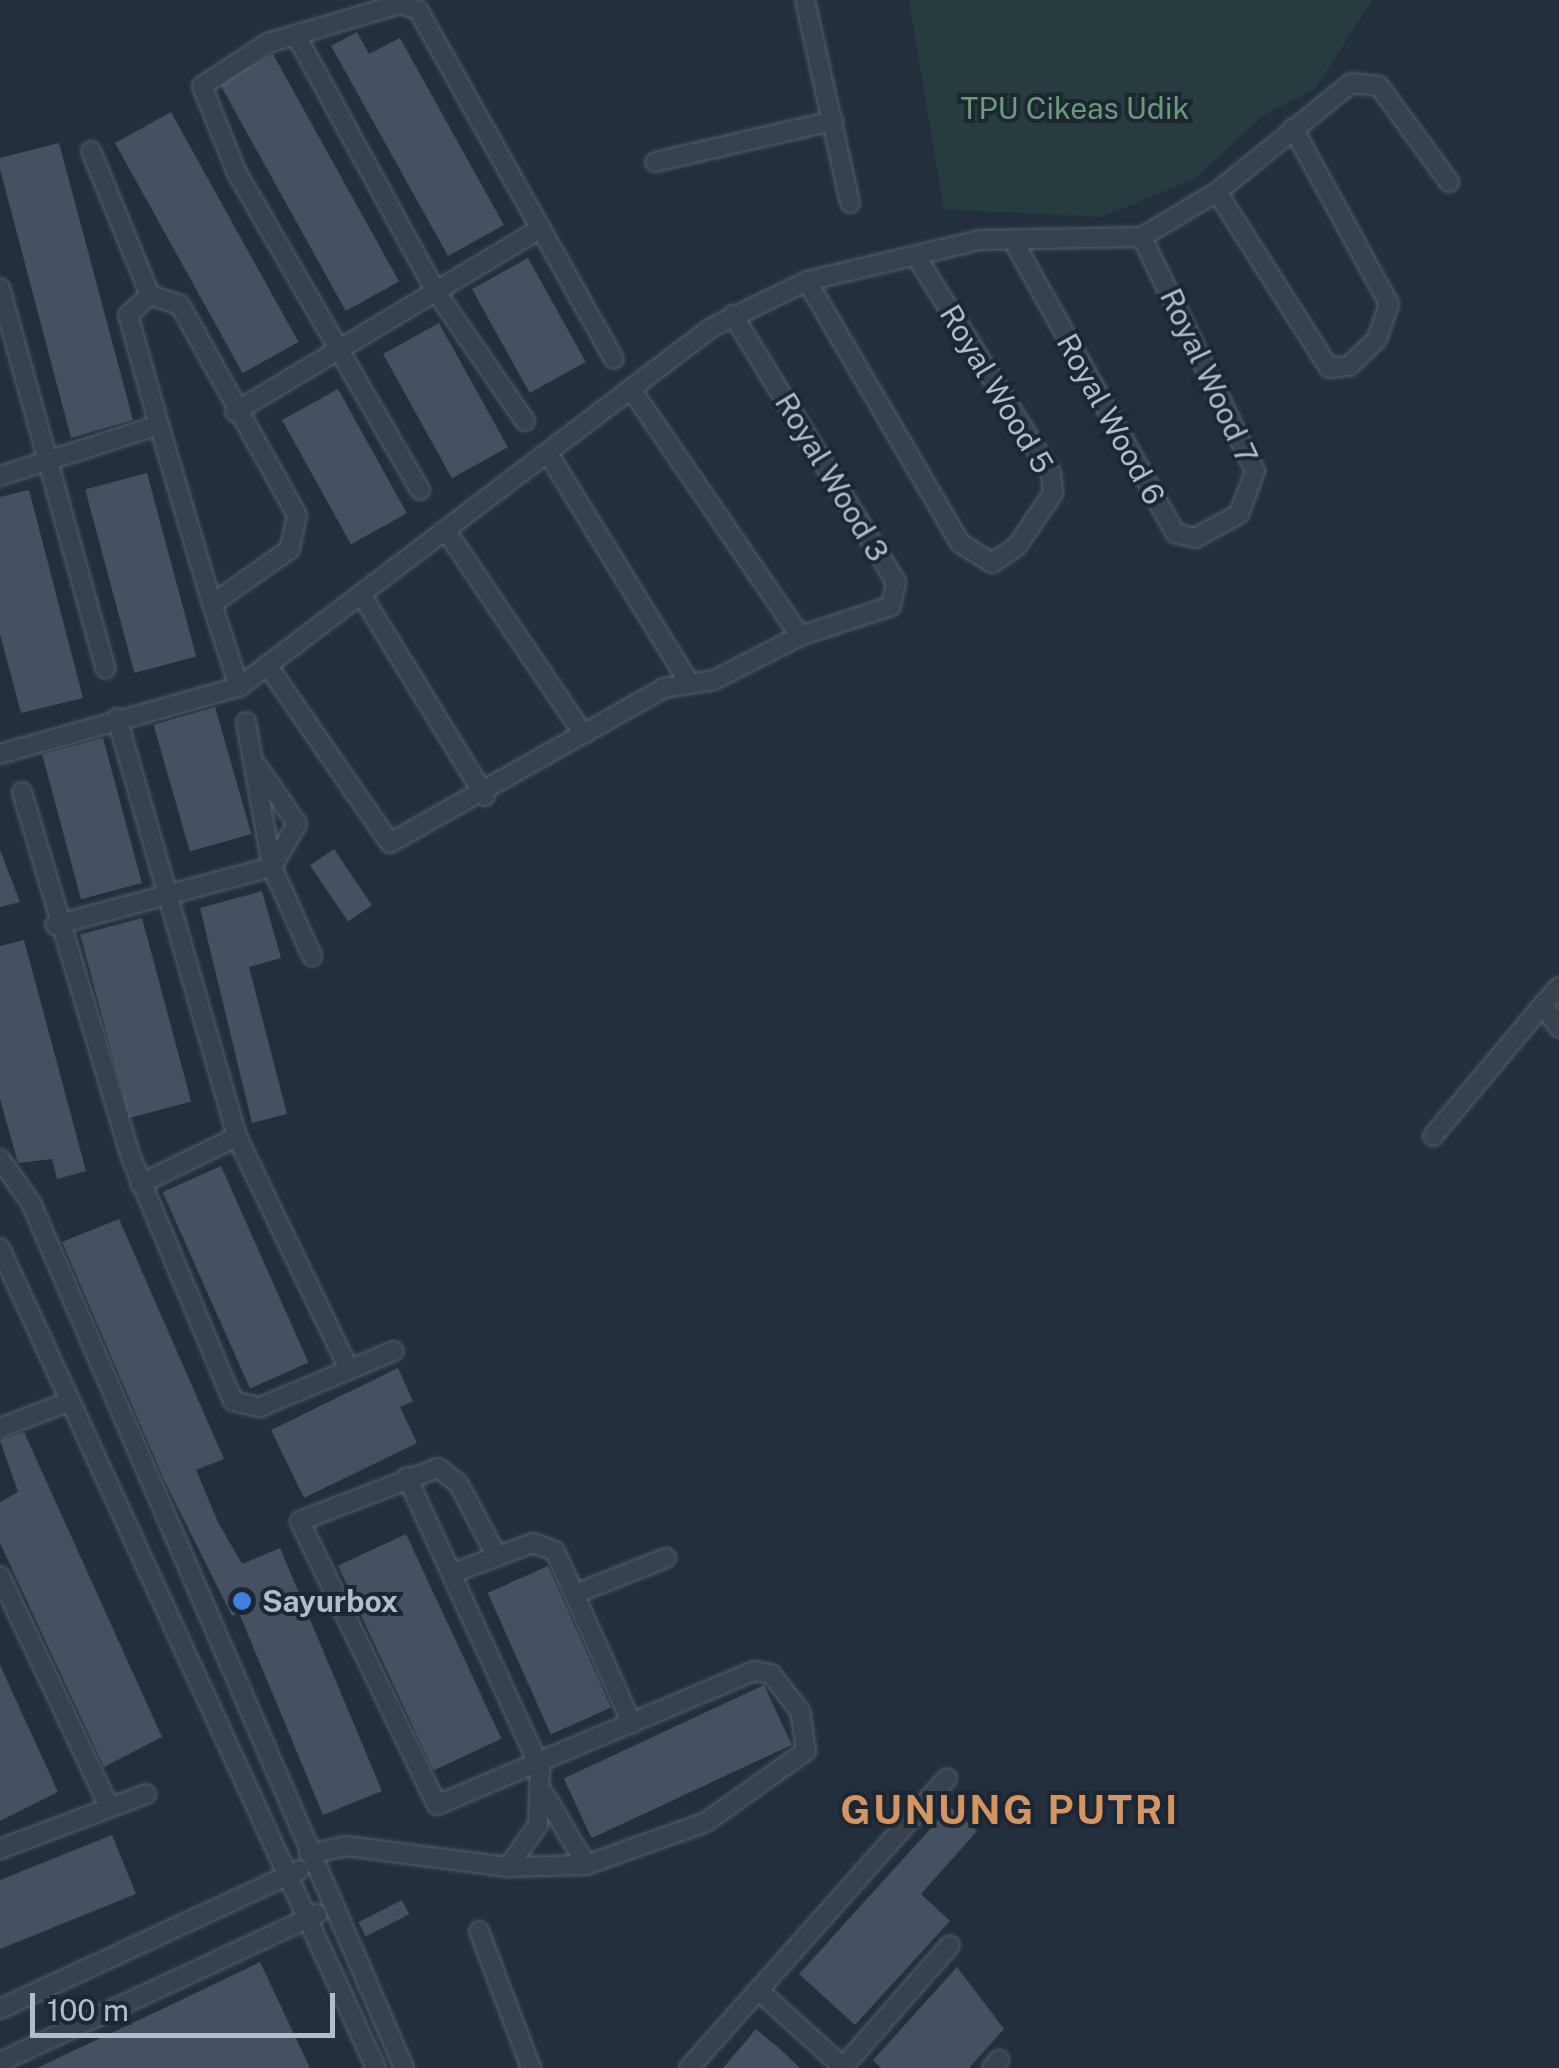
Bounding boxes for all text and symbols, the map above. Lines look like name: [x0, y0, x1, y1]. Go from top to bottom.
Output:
park label: TPU Cikeas Udik: [961, 90, 1189, 126]
street label: Royal Wood 7: [1153, 282, 1265, 470]
street label: Royal Wood 5: [932, 298, 1062, 480]
street label: Royal Wood 6: [1049, 327, 1173, 511]
street label: Royal Wood 3: [768, 386, 896, 568]
place label: Sayurbox: [262, 1583, 398, 1619]
marker: Sayurbox: [231, 1590, 253, 1612]
district label: GUNUNG PUTRI: [840, 1786, 1180, 1834]
scale bar: [35, 1973, 340, 2035]
text: 100 m: [47, 1992, 129, 2028]

